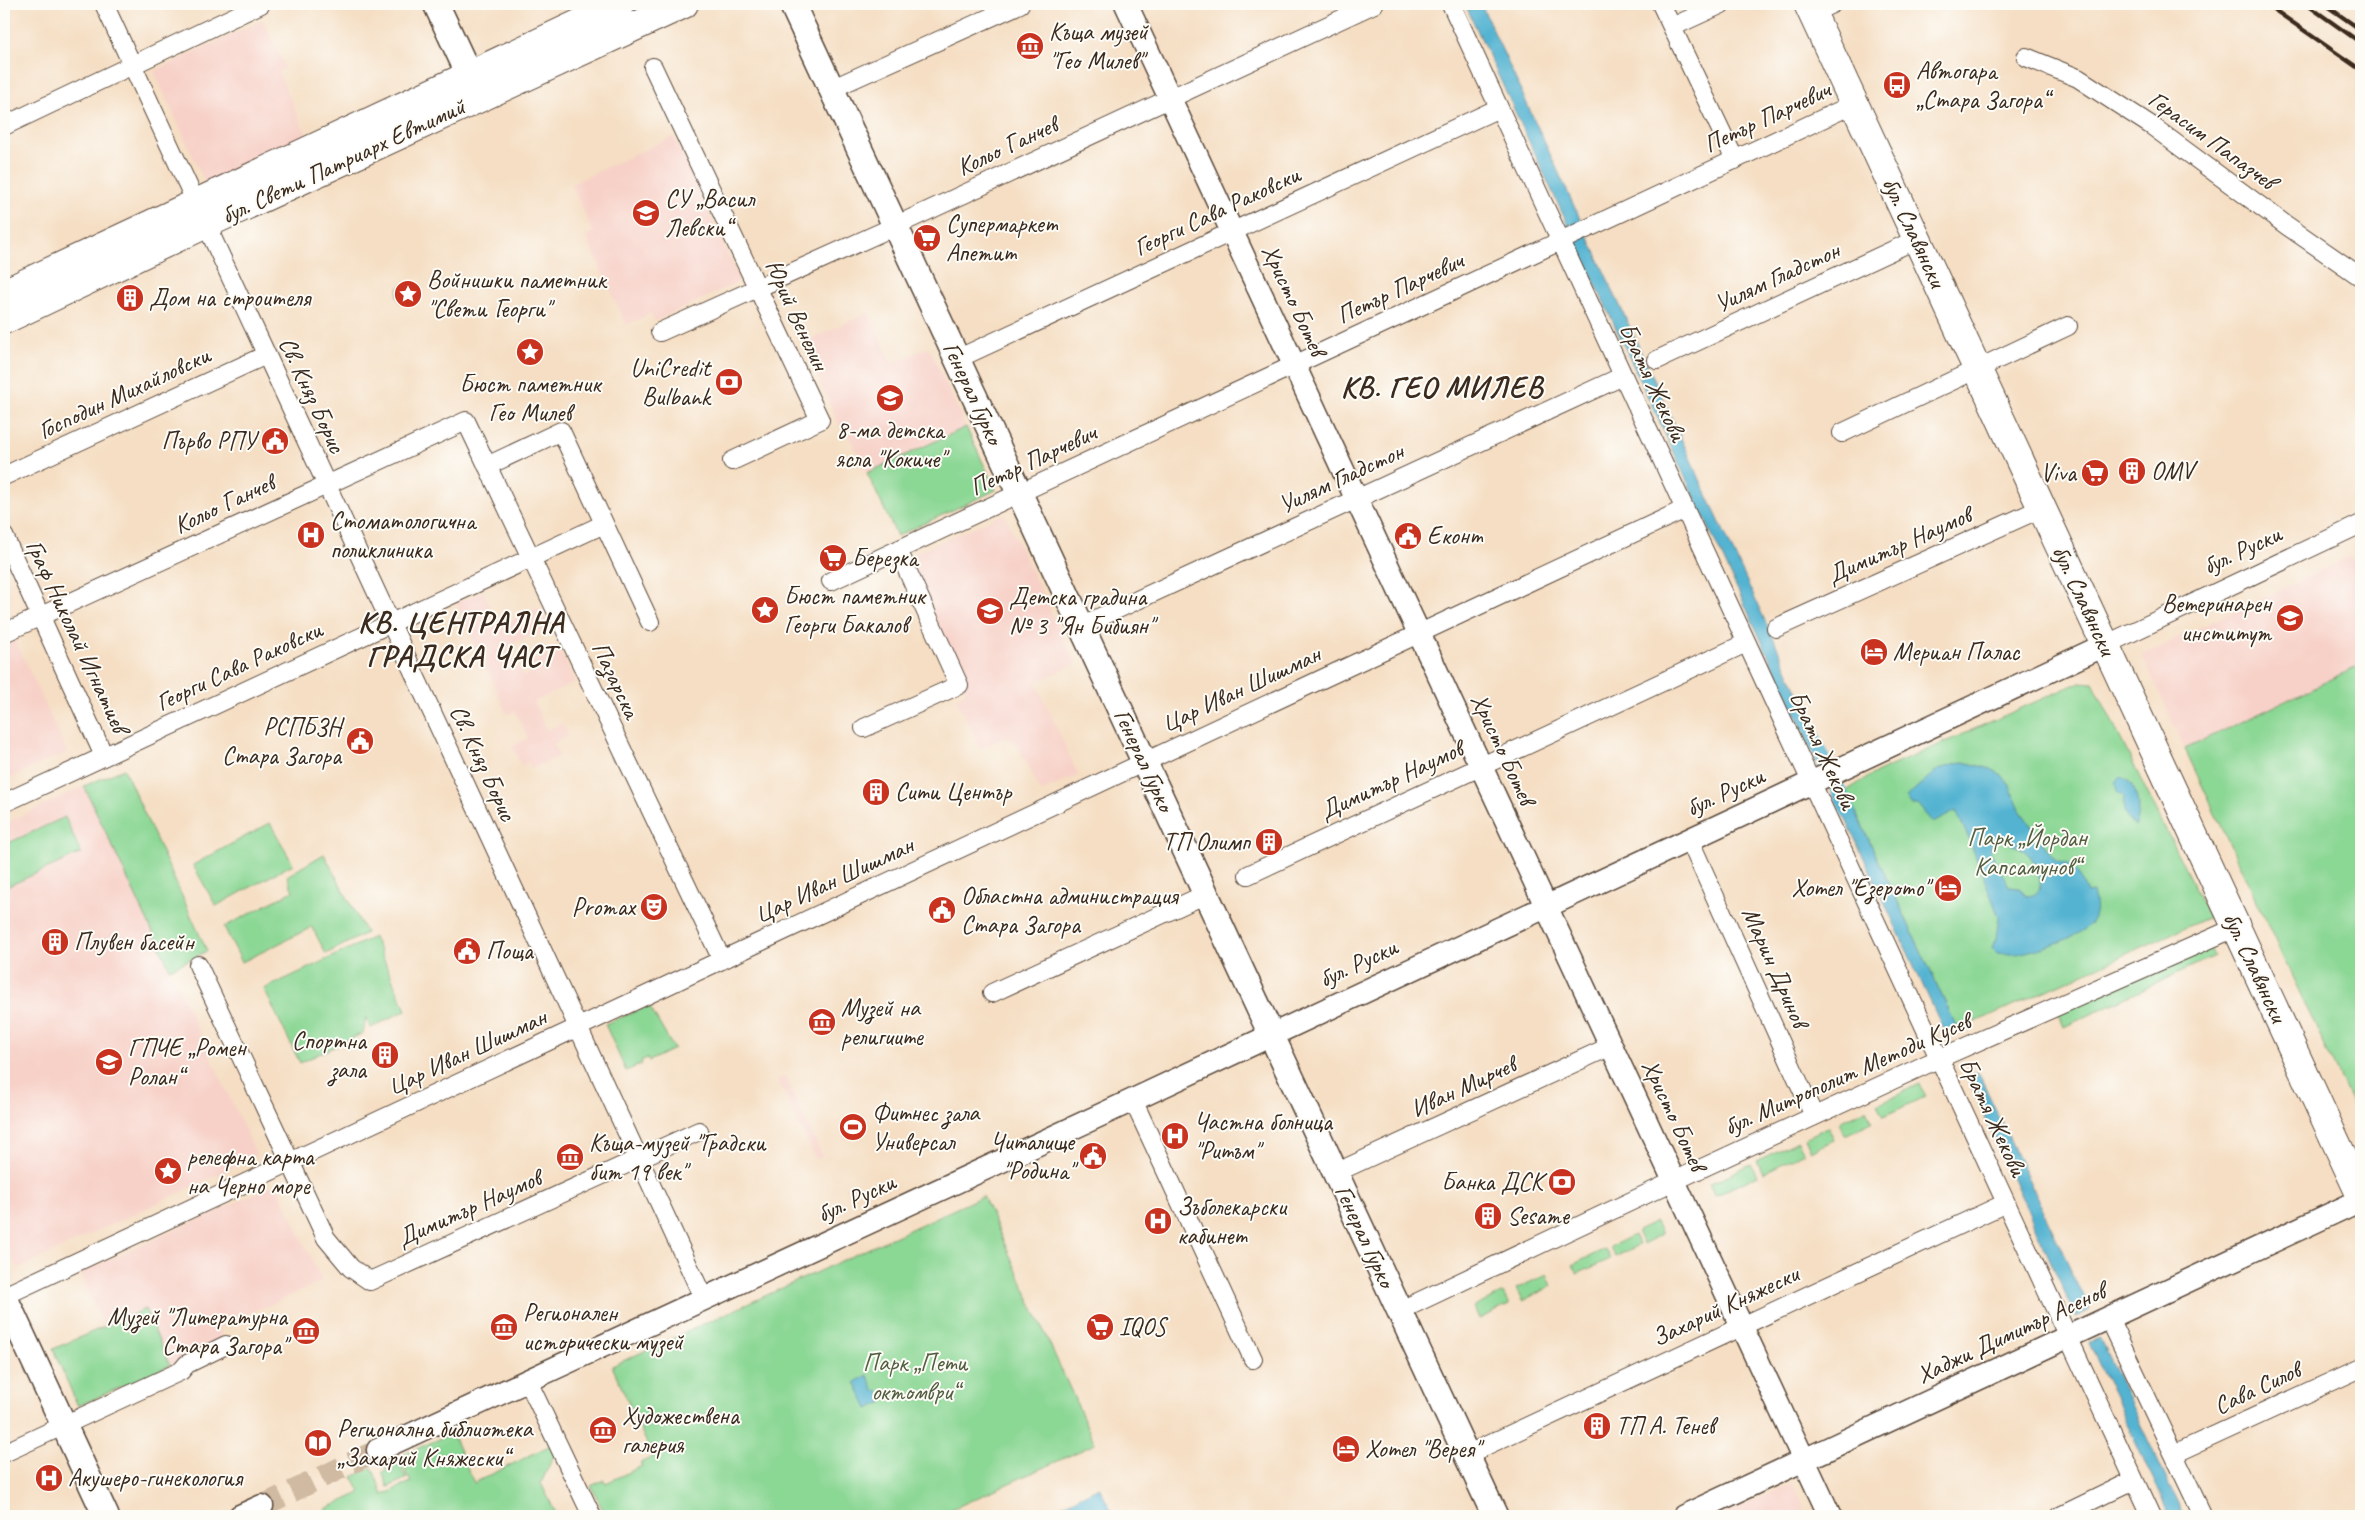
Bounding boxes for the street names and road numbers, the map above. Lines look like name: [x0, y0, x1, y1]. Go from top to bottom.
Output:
street label: Петър Парчевич: [1698, 73, 1837, 160]
street label: Герасим Папазчев: [2142, 83, 2287, 201]
street label: бул. Свети Патриарх Евтимий: [216, 90, 471, 232]
street label: Кольо Ганчев: [952, 107, 1067, 183]
street label: Георги Сава Раковски: [1129, 158, 1307, 264]
street label: бул. Славянски: [1875, 172, 1954, 294]
street label: Уилям Гладстон: [1709, 233, 1846, 320]
street label: Христо Ботев: [1254, 239, 1336, 365]
street label: Петър Парчевич: [1331, 244, 1470, 331]
street label: Юрий Венелин: [757, 254, 837, 377]
street label: Братя Жекови: [1612, 318, 1695, 448]
street label: Св. Княз Борис: [271, 332, 353, 459]
street label: Генерал Гурко: [935, 337, 1012, 452]
street label: Господин Михайловски: [33, 338, 217, 447]
street label: Петър Парчевич: [964, 416, 1103, 503]
street label: Уилям Гладстон: [1273, 434, 1410, 521]
street label: Кольо Ганчев: [169, 465, 284, 541]
street label: Димитър Наумов: [1822, 497, 1981, 591]
street label: бул. Руски: [2197, 517, 2288, 582]
street label: Граф Николай Игнатиев: [18, 534, 138, 743]
street label: бул. Славянски: [2045, 540, 2124, 662]
street label: Георги Сава Раковски: [151, 613, 329, 719]
street label: Пазарска: [583, 636, 649, 726]
street label: Цар Иван Шишман: [1156, 638, 1327, 740]
street label: Братя Жекови: [1782, 686, 1865, 816]
street label: Христо Ботев: [1463, 688, 1545, 814]
street label: Св. Княз Борис: [442, 700, 524, 827]
street label: Генерал Гурко: [1106, 704, 1183, 819]
street label: Димитър Наумов: [1314, 731, 1473, 827]
street label: бул. Руски: [1680, 759, 1771, 824]
street label: Цар Иван Шишман: [749, 829, 920, 931]
street label: Марин Дринов: [1734, 902, 1818, 1036]
street label: бул. Славянски: [2216, 907, 2295, 1029]
street label: бул. Руски: [1313, 930, 1404, 995]
street label: Цар Иван Шишман: [382, 1001, 553, 1103]
street label: бул. Митрополит Методи Кусев: [1719, 1003, 1980, 1143]
street label: Иван Мирчев: [1405, 1047, 1525, 1125]
street label: Братя Жекови: [1952, 1053, 2035, 1183]
street label: Христо Ботев: [1634, 1054, 1716, 1180]
street label: Димитър Наумов: [392, 1160, 551, 1254]
street label: бул. Руски: [811, 1165, 902, 1230]
street label: Генерал Гурко: [1327, 1180, 1404, 1295]
street label: Захарий Княжески: [1647, 1257, 1805, 1354]
street label: Хаджи Димитър Асенов: [1912, 1273, 2116, 1391]
street label: Сава Силов: [2209, 1352, 2310, 1422]

